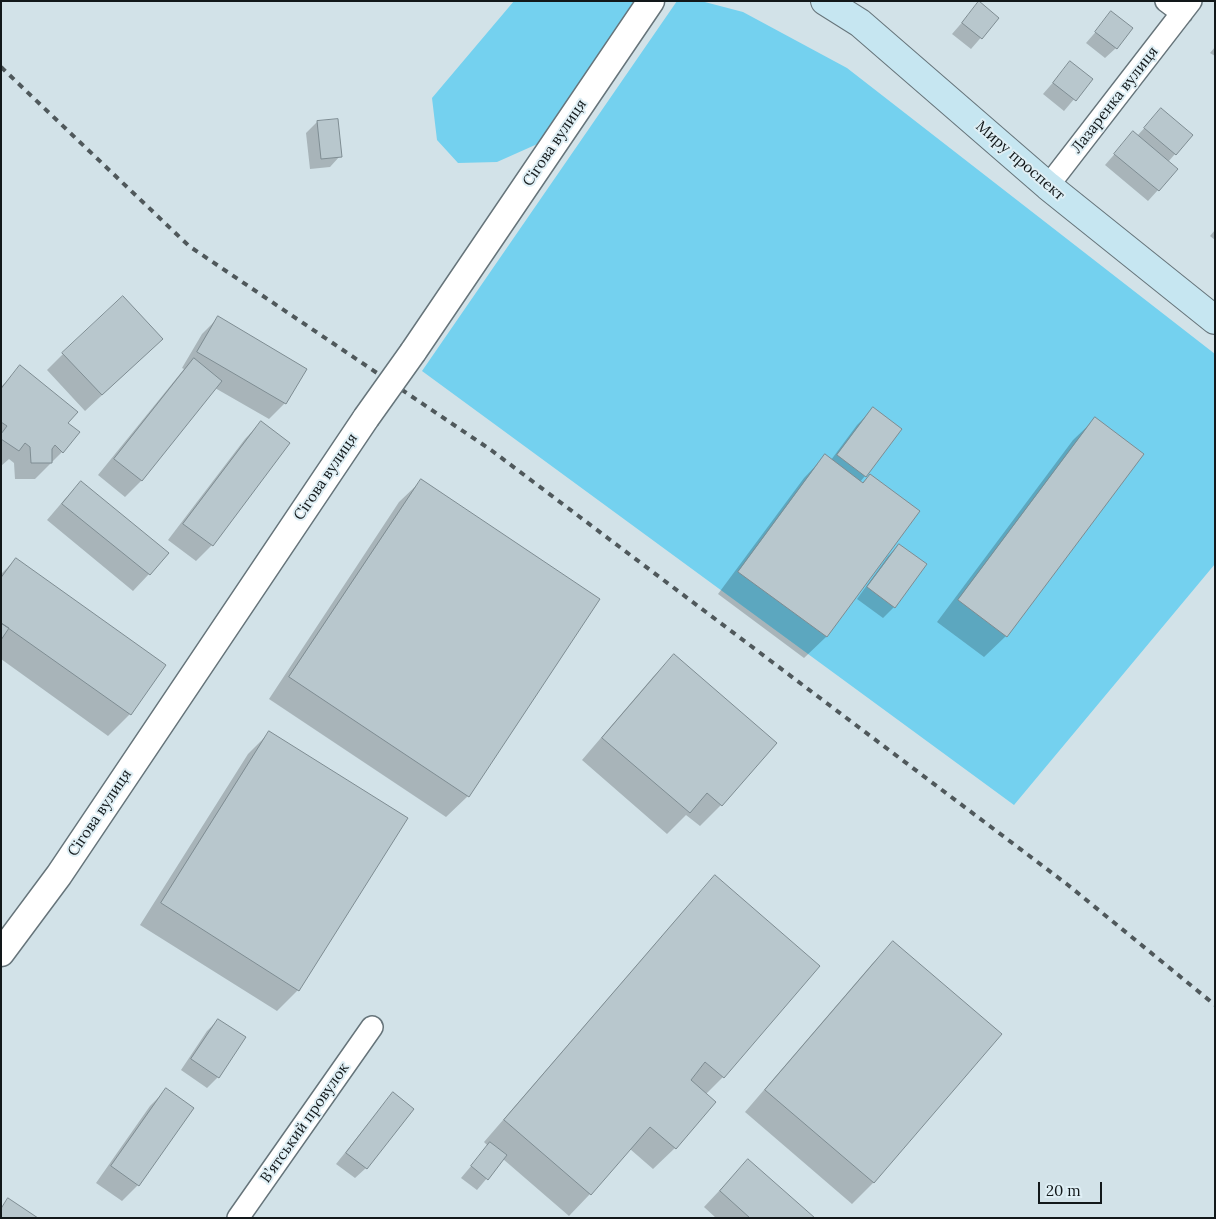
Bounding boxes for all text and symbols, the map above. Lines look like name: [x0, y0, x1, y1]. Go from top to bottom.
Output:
street label: Лазаренка вулиця: [1068, 43, 1162, 157]
street label: Сігова вулиця: [519, 96, 591, 190]
street label: Миру проспект: [972, 118, 1068, 204]
street label: Сігова вулиця: [290, 430, 362, 524]
street label: Сігова вулиця: [64, 766, 136, 860]
street label: В’ятський провулок: [257, 1060, 353, 1186]
scale bar: [1041, 1172, 1105, 1204]
text: 20 m: [1046, 1181, 1081, 1200]

